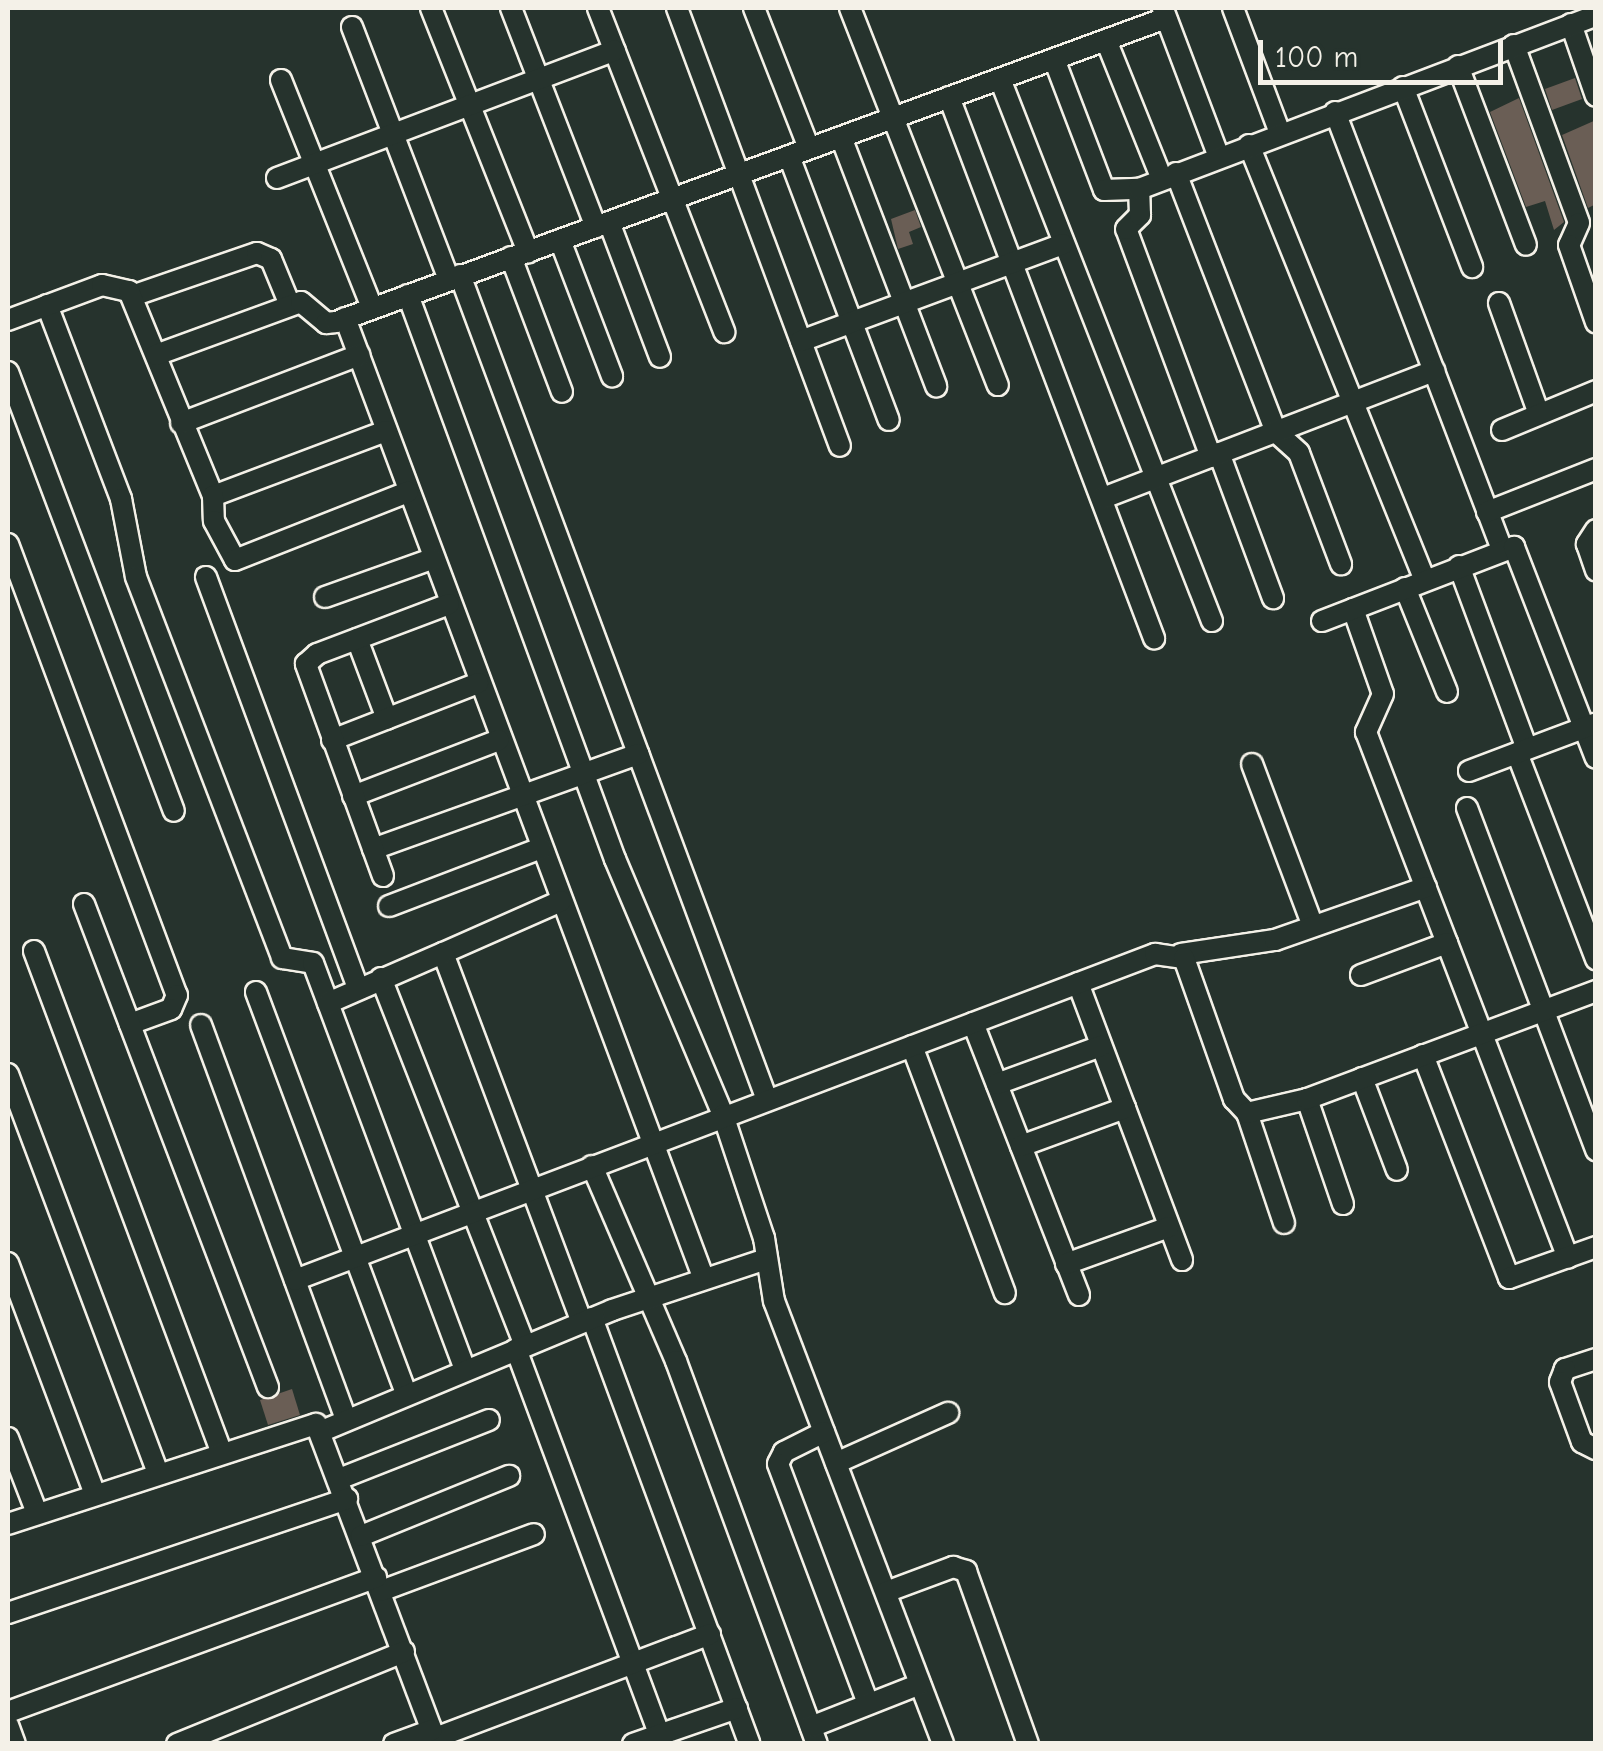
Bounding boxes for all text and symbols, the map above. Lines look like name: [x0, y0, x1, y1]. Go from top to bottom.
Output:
scale bar: [1263, 20, 1508, 82]
text: 100 m: [1275, 40, 1358, 75]

